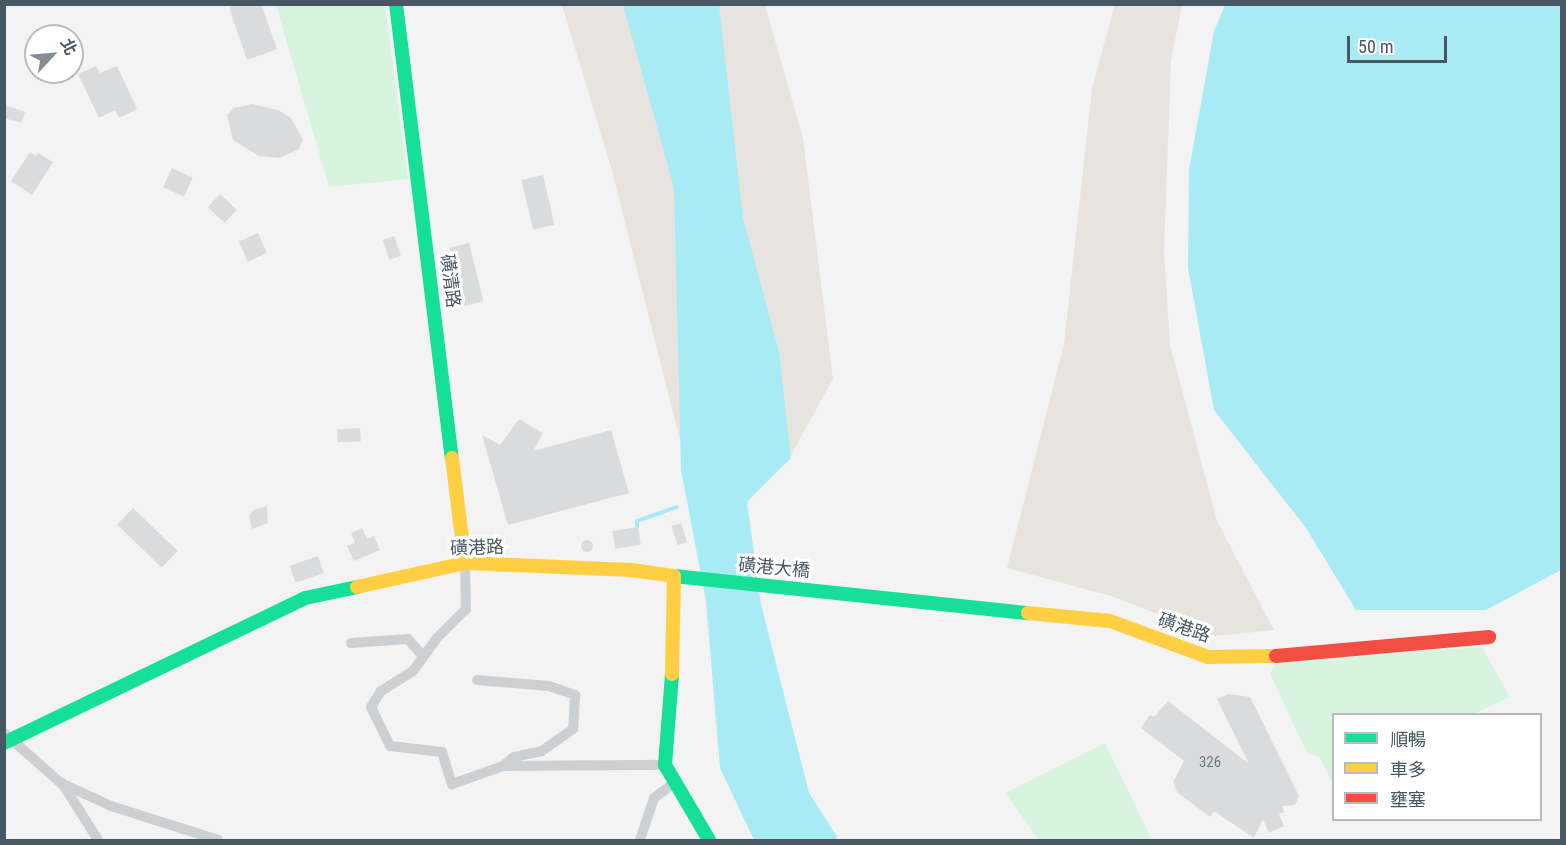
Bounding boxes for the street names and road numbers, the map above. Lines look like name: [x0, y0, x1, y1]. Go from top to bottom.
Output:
street label: 磺清路: [436, 253, 464, 309]
street label: 磺港路: [450, 536, 504, 560]
street label: 磺港大橋: [737, 554, 811, 582]
street label: 磺港路: [1155, 609, 1213, 647]

